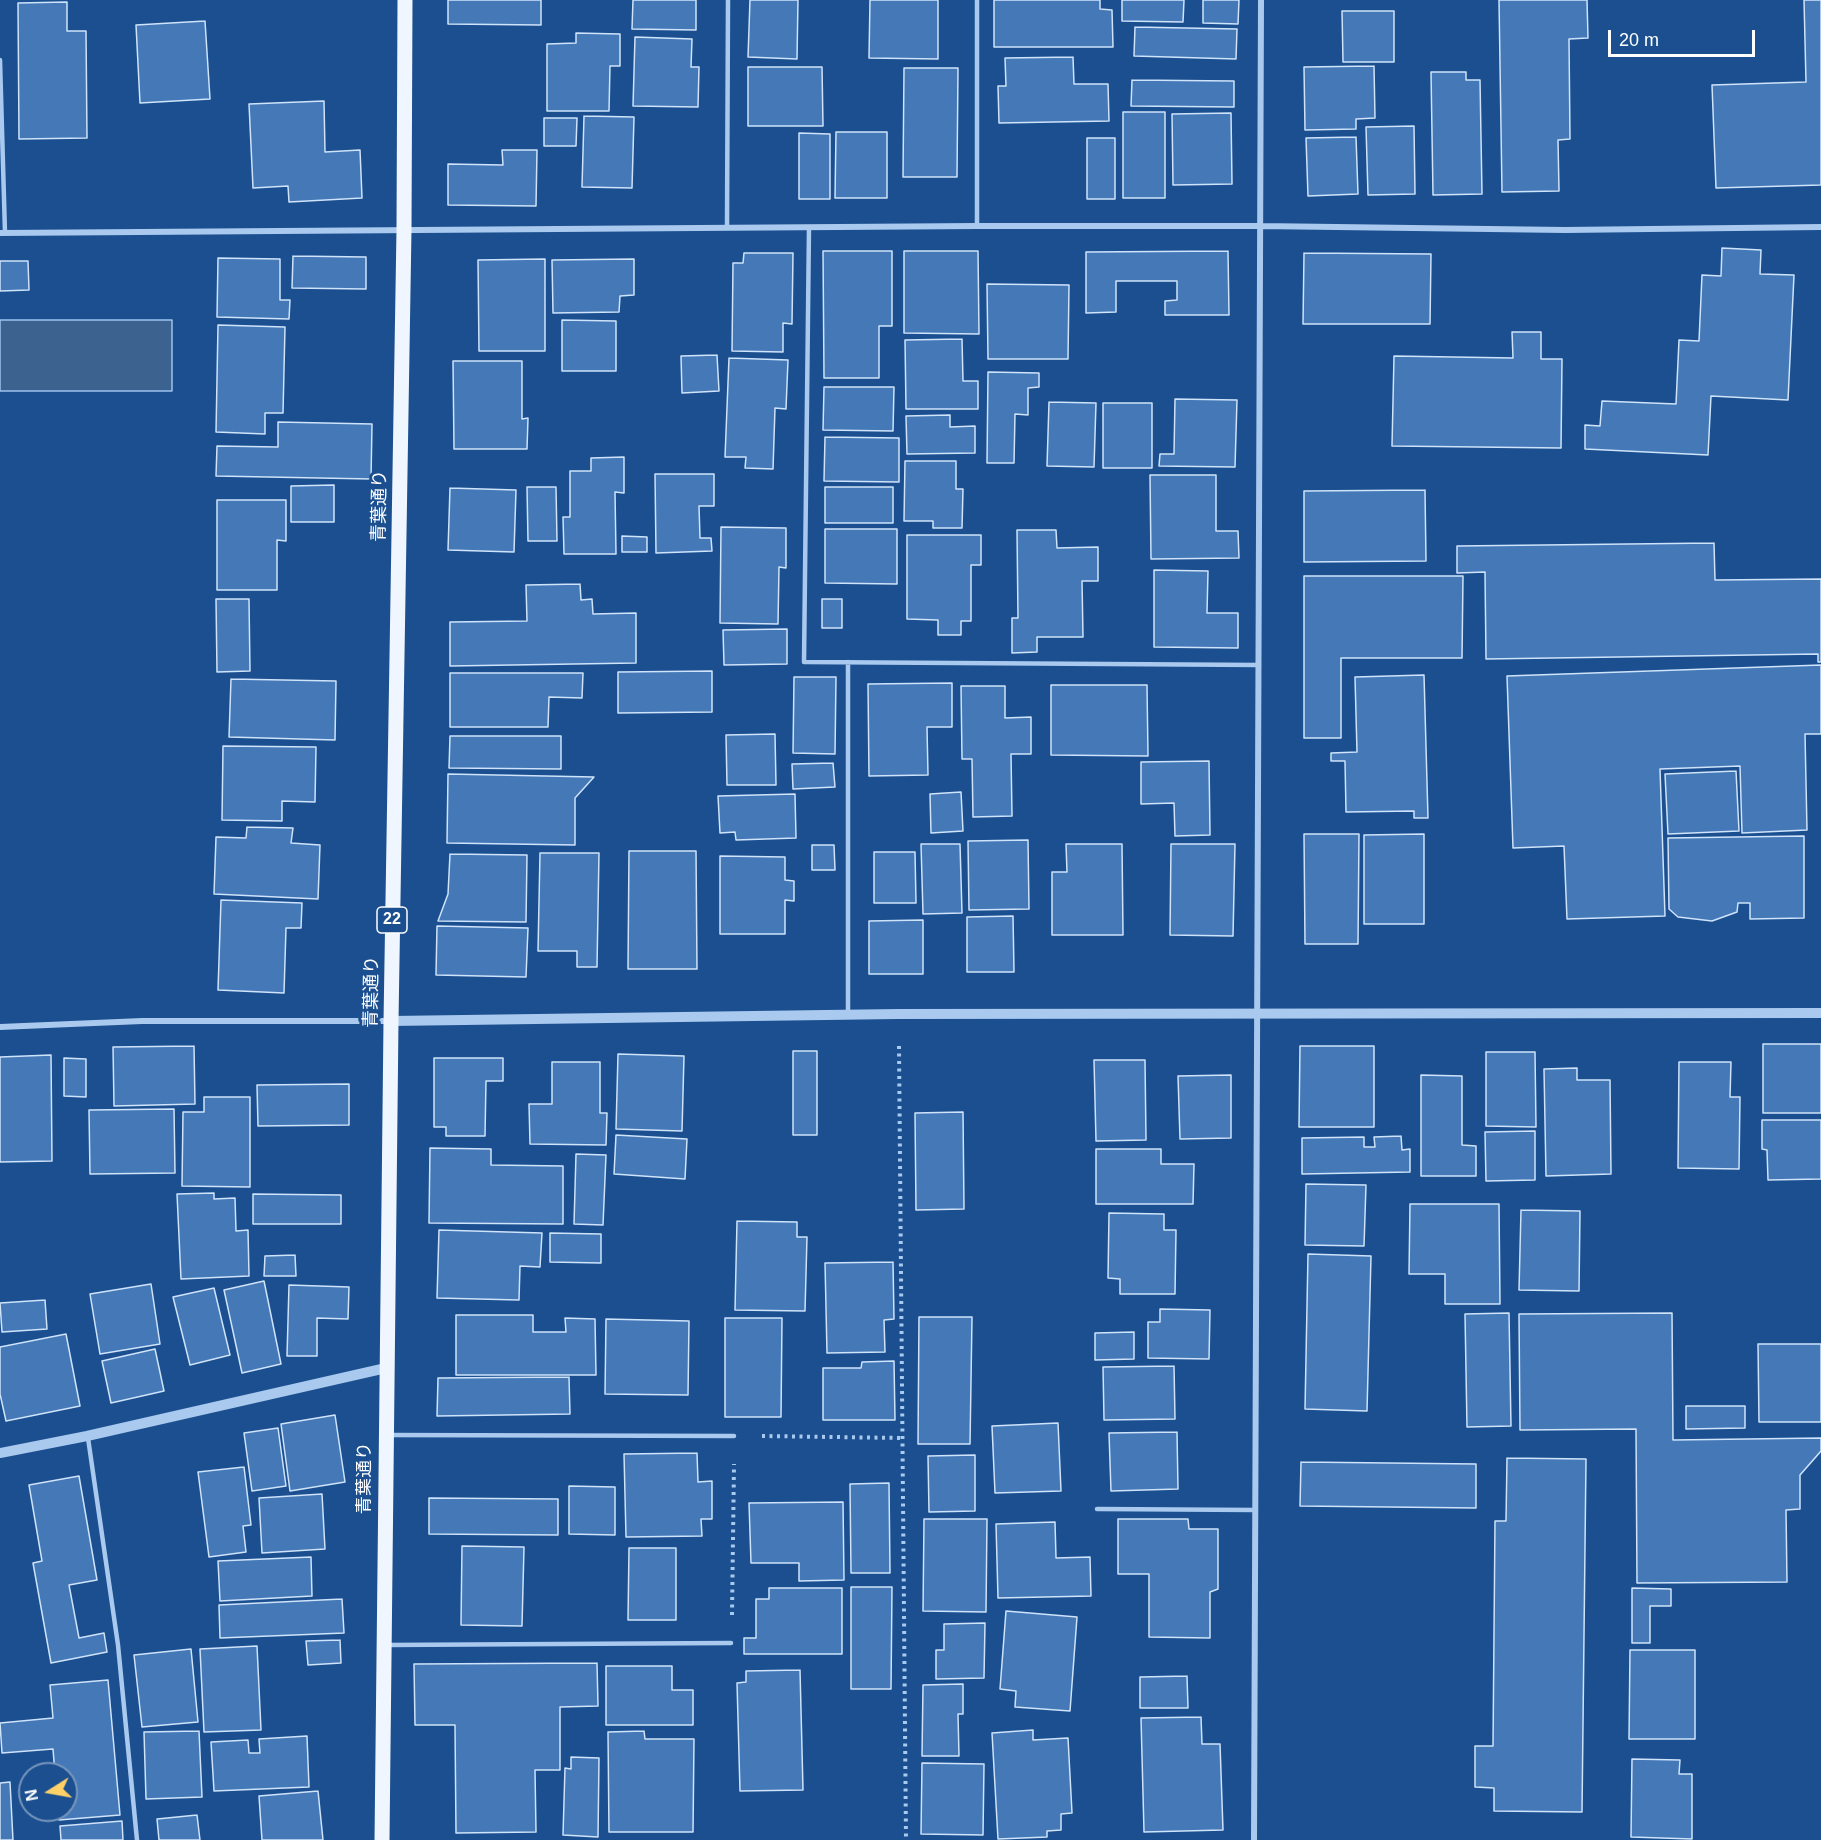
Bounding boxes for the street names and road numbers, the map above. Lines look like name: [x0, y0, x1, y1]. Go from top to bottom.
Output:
street label: 青葉通り: [369, 470, 391, 542]
road number: 22: [377, 907, 407, 933]
street label: 青葉通り: [361, 956, 383, 1028]
street label: 青葉通り: [354, 1442, 376, 1514]

